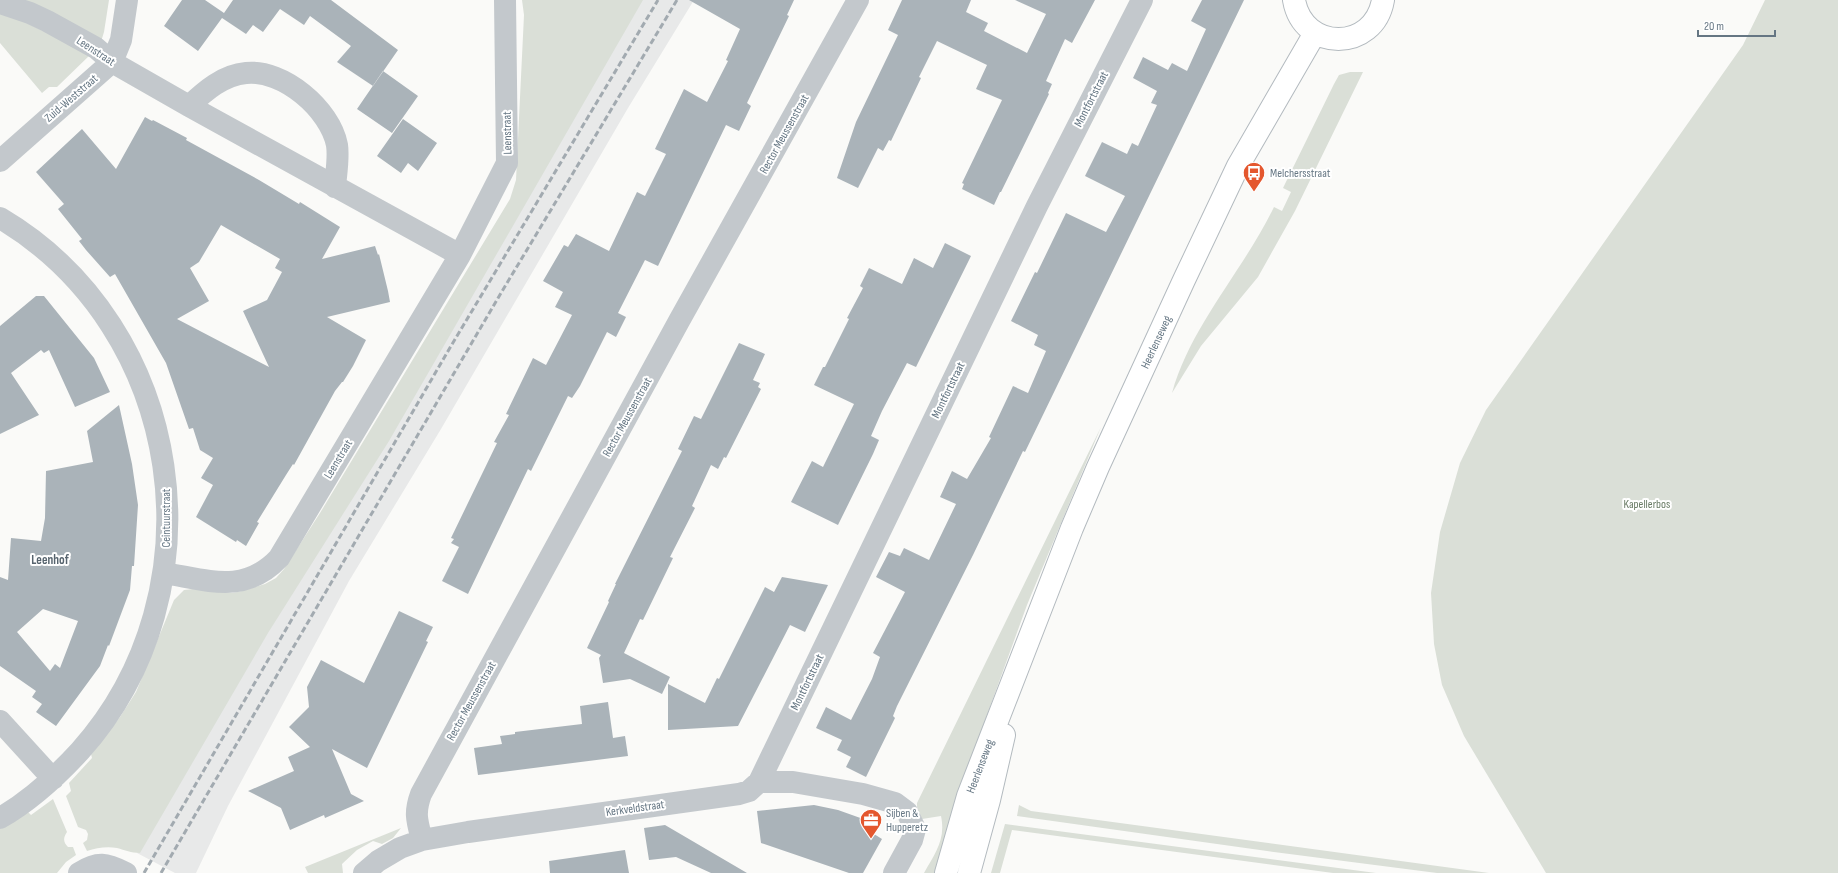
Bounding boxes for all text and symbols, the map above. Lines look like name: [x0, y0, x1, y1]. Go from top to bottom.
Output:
scale bar: [1698, 12, 1775, 38]
text: 20 m: [1704, 19, 1724, 34]
street label: Leenstraat: [74, 33, 118, 70]
street label: Montfortstraat: [1071, 69, 1112, 130]
street label: Zuid-Weststraat: [42, 71, 101, 126]
street label: Rector Meussenstraat: [756, 92, 813, 177]
street label: Leenstraat: [500, 111, 515, 155]
bus stop icon: Melchersstraat: [1241, 160, 1267, 193]
place label: Melchersstraat: [1270, 166, 1331, 181]
street label: Heerlenseweg: [1138, 313, 1175, 371]
street label: Montfortstraat: [928, 359, 969, 421]
street label: Rector Meussenstraat: [599, 375, 656, 460]
street label: Leenstraat: [321, 437, 356, 482]
street label: Ceintuurstraat: [159, 488, 174, 548]
park label: Kapellerbos: [1624, 497, 1670, 512]
district label: Leenhof: [31, 552, 70, 568]
street label: Montfortstraat: [787, 651, 828, 713]
street label: Rector Meussenstraat: [443, 659, 500, 744]
street label: Heerlenseweg: [963, 737, 998, 795]
street label: Kerkveldstraat: [605, 797, 666, 820]
place label: Sijben & Hupperetz: [886, 806, 929, 835]
office icon: Sijben & Hupperetz: [858, 807, 884, 840]

